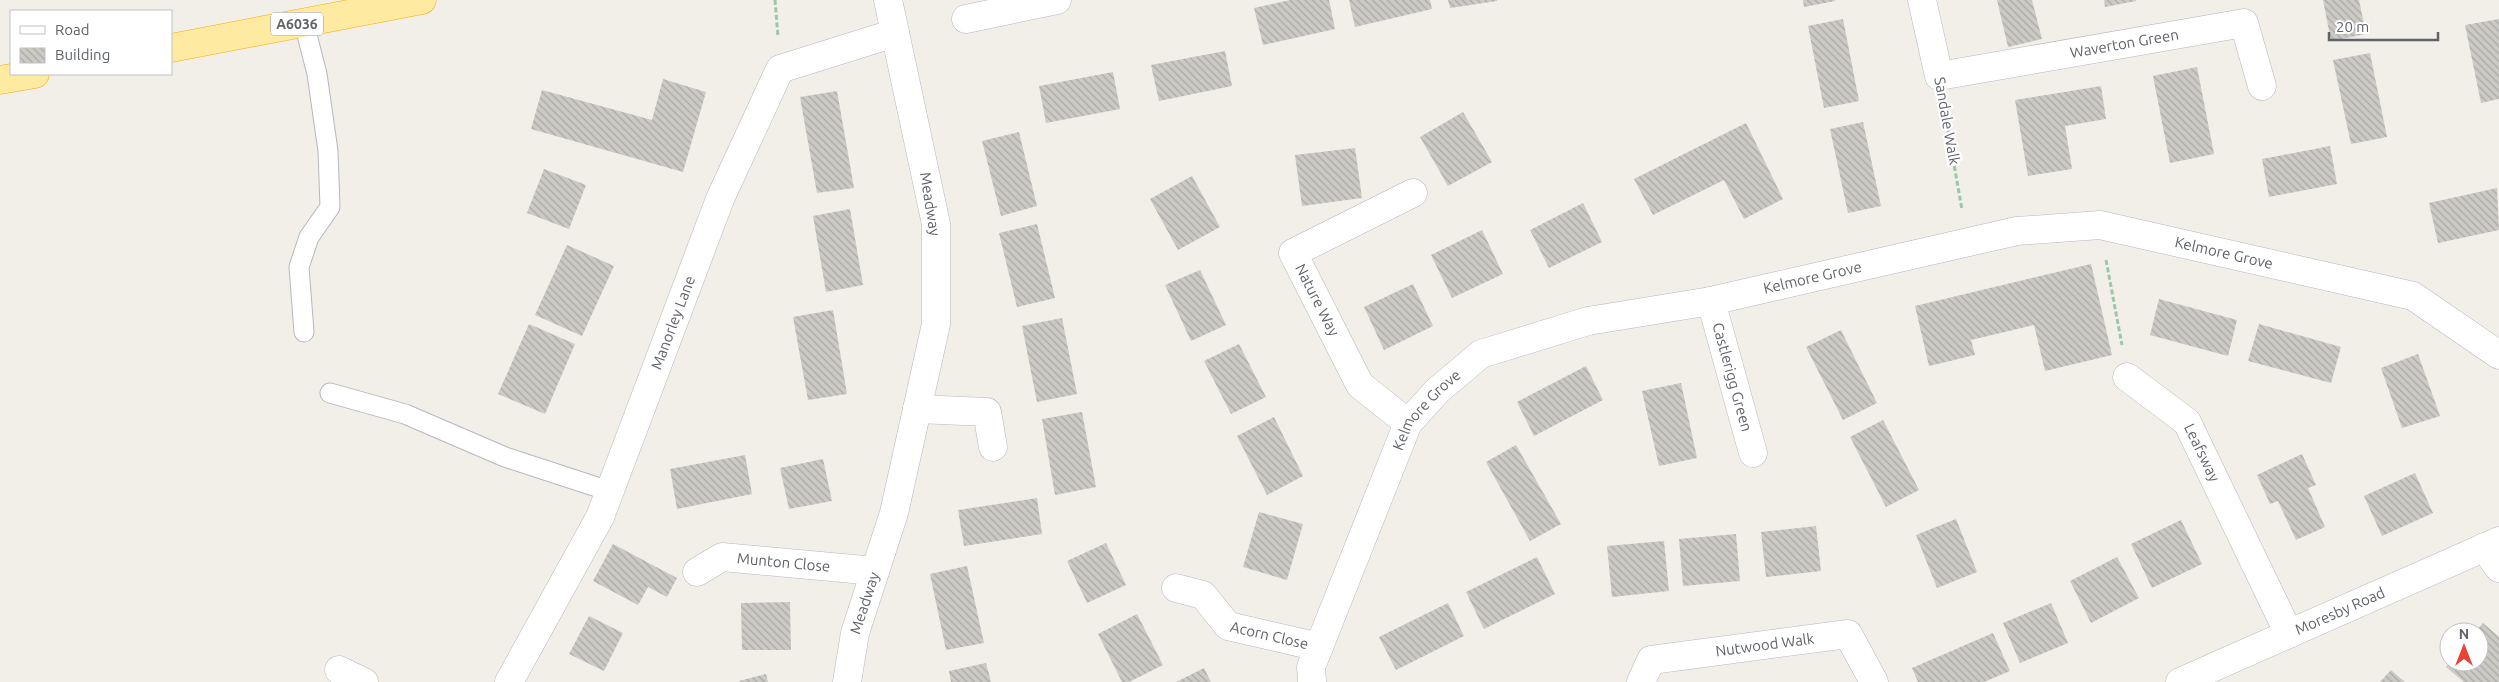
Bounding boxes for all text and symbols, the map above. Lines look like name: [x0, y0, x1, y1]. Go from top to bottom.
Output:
legend: [10, 10, 172, 75]
scale bar: [2329, 10, 2438, 42]
road number: A6036: [271, 12, 323, 36]
text: 20 m: [2336, 18, 2369, 35]
text: Road: [55, 21, 90, 38]
street label: Waverton Green: [2069, 26, 2180, 61]
text: Building: [55, 46, 110, 63]
street label: Sandale Walk: [1931, 76, 1964, 167]
street label: Meadway: [917, 171, 944, 237]
street label: Kelmore Grove: [2173, 233, 2275, 272]
street label: Kelmore Grove: [1762, 258, 1863, 297]
street label: Nature Way: [1292, 261, 1343, 339]
street label: Manorley Lane: [647, 273, 698, 372]
street label: Castlerigg Green: [1709, 321, 1756, 433]
street label: Kelmore Grove: [1389, 366, 1464, 453]
street label: Leafsway: [2181, 421, 2223, 484]
street label: Munton Close: [736, 549, 831, 575]
street label: Meadway: [846, 570, 882, 636]
street label: Moresby Road: [2292, 584, 2387, 638]
street label: Acorn Close: [1228, 618, 1310, 652]
north arrow: [2439, 622, 2489, 672]
text: N: [2459, 626, 2469, 642]
street label: Nutwood Walk: [1714, 629, 1816, 659]

